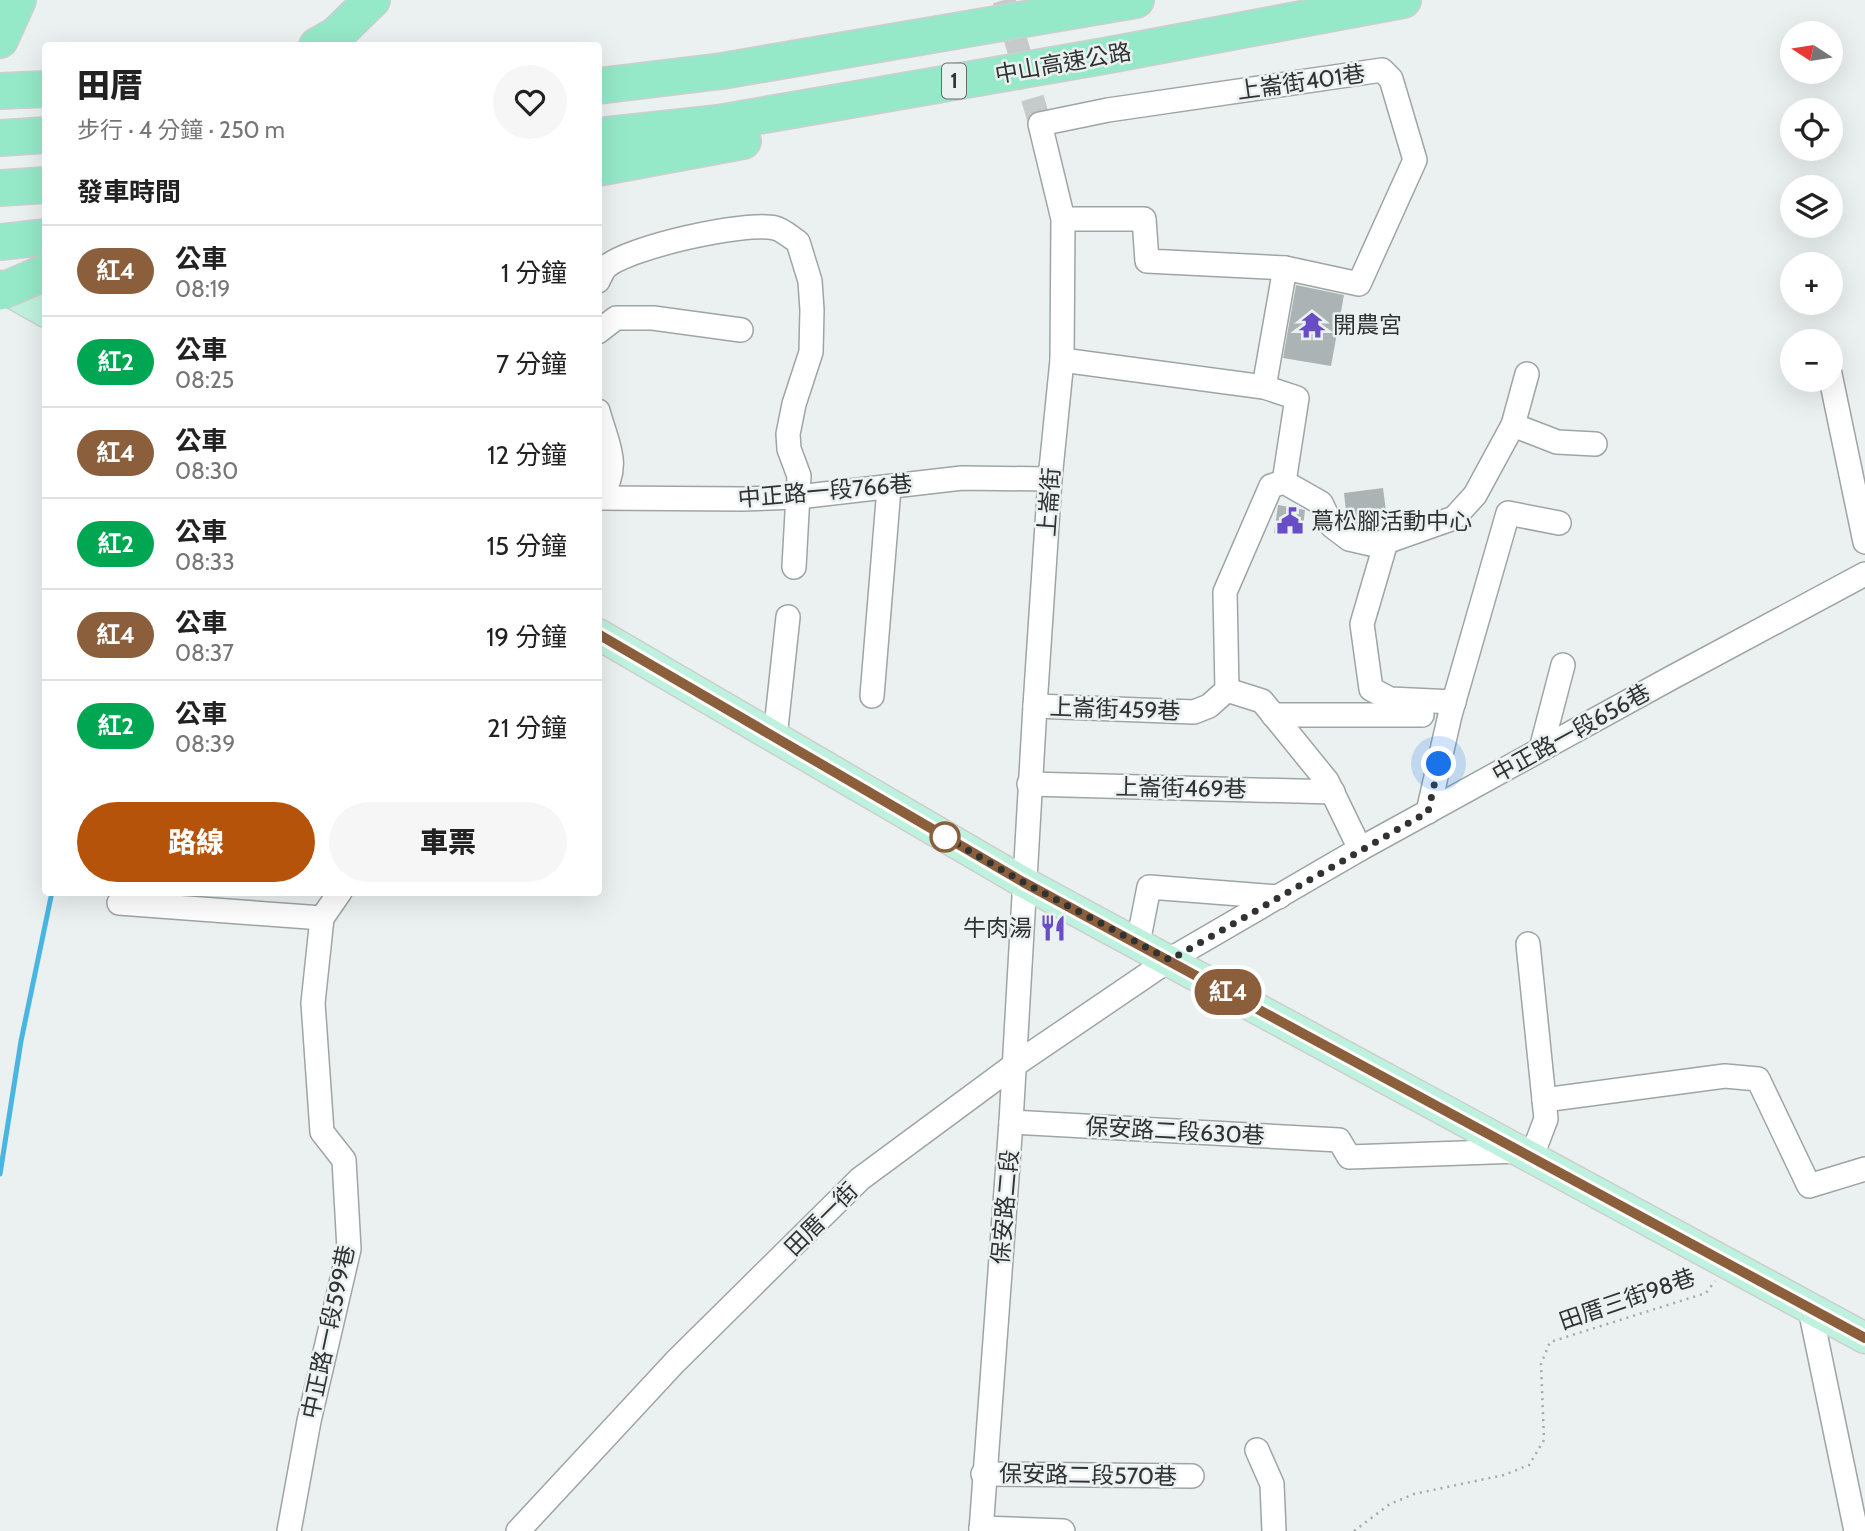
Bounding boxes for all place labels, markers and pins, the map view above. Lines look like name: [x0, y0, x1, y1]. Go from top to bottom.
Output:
temple icon: 開農宮: [1297, 310, 1327, 340]
place label: 開農宮: [1333, 311, 1402, 339]
public building icon: 蔦松腳活動中心: [1275, 506, 1305, 536]
place label: 蔦松腳活動中心: [1311, 507, 1472, 535]
unlabelled marker: [930, 822, 960, 852]
restaurant icon: 牛肉湯: [1038, 913, 1068, 943]
place label: 牛肉湯: [963, 914, 1032, 942]

